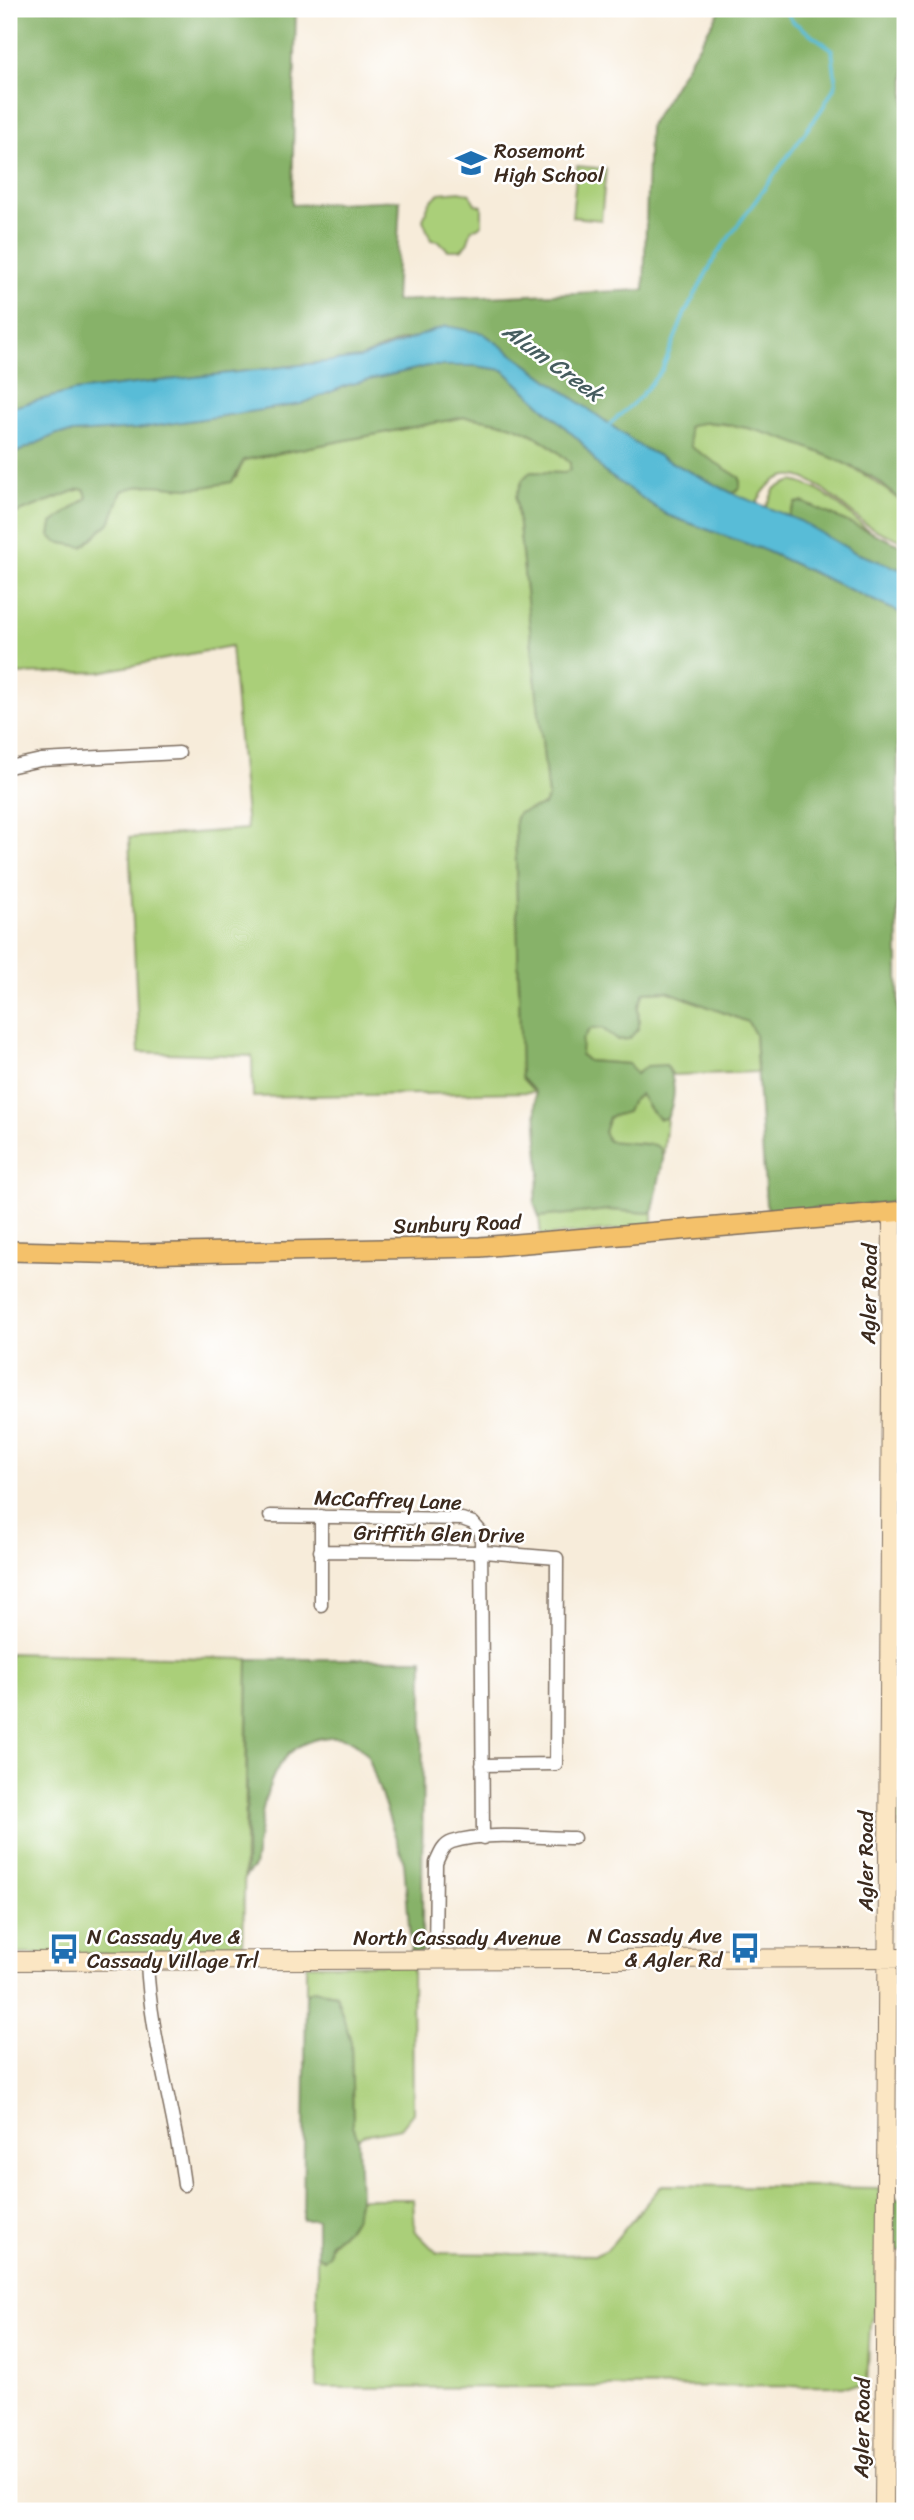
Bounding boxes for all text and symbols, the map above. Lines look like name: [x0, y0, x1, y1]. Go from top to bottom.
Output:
place label: Rosemont High School: [494, 132, 605, 194]
school or university icon: Rosemont High School: [454, 146, 488, 180]
water label: Alum Creek: [493, 311, 614, 415]
street label: Sunbury Road: [392, 1203, 524, 1245]
street label: Agler Road: [849, 1242, 889, 1345]
street label: McCaffrey Lane: [313, 1478, 463, 1522]
street label: Griffith Glen Drive: [353, 1514, 525, 1554]
street label: Agler Road: [847, 1809, 885, 1912]
place label: N Cassady Ave & Agler Rd: [587, 1917, 724, 1979]
place label: N Cassady Ave & Cassady Village Trl: [87, 1918, 260, 1980]
street label: North Cassady Avenue: [353, 1919, 561, 1957]
bus stop icon: N Cassady Ave & Agler Rd: [728, 1931, 762, 1965]
bus stop icon: N Cassady Ave & Cassady Village Trl: [47, 1932, 81, 1966]
street label: Agler Road: [842, 2376, 882, 2479]

